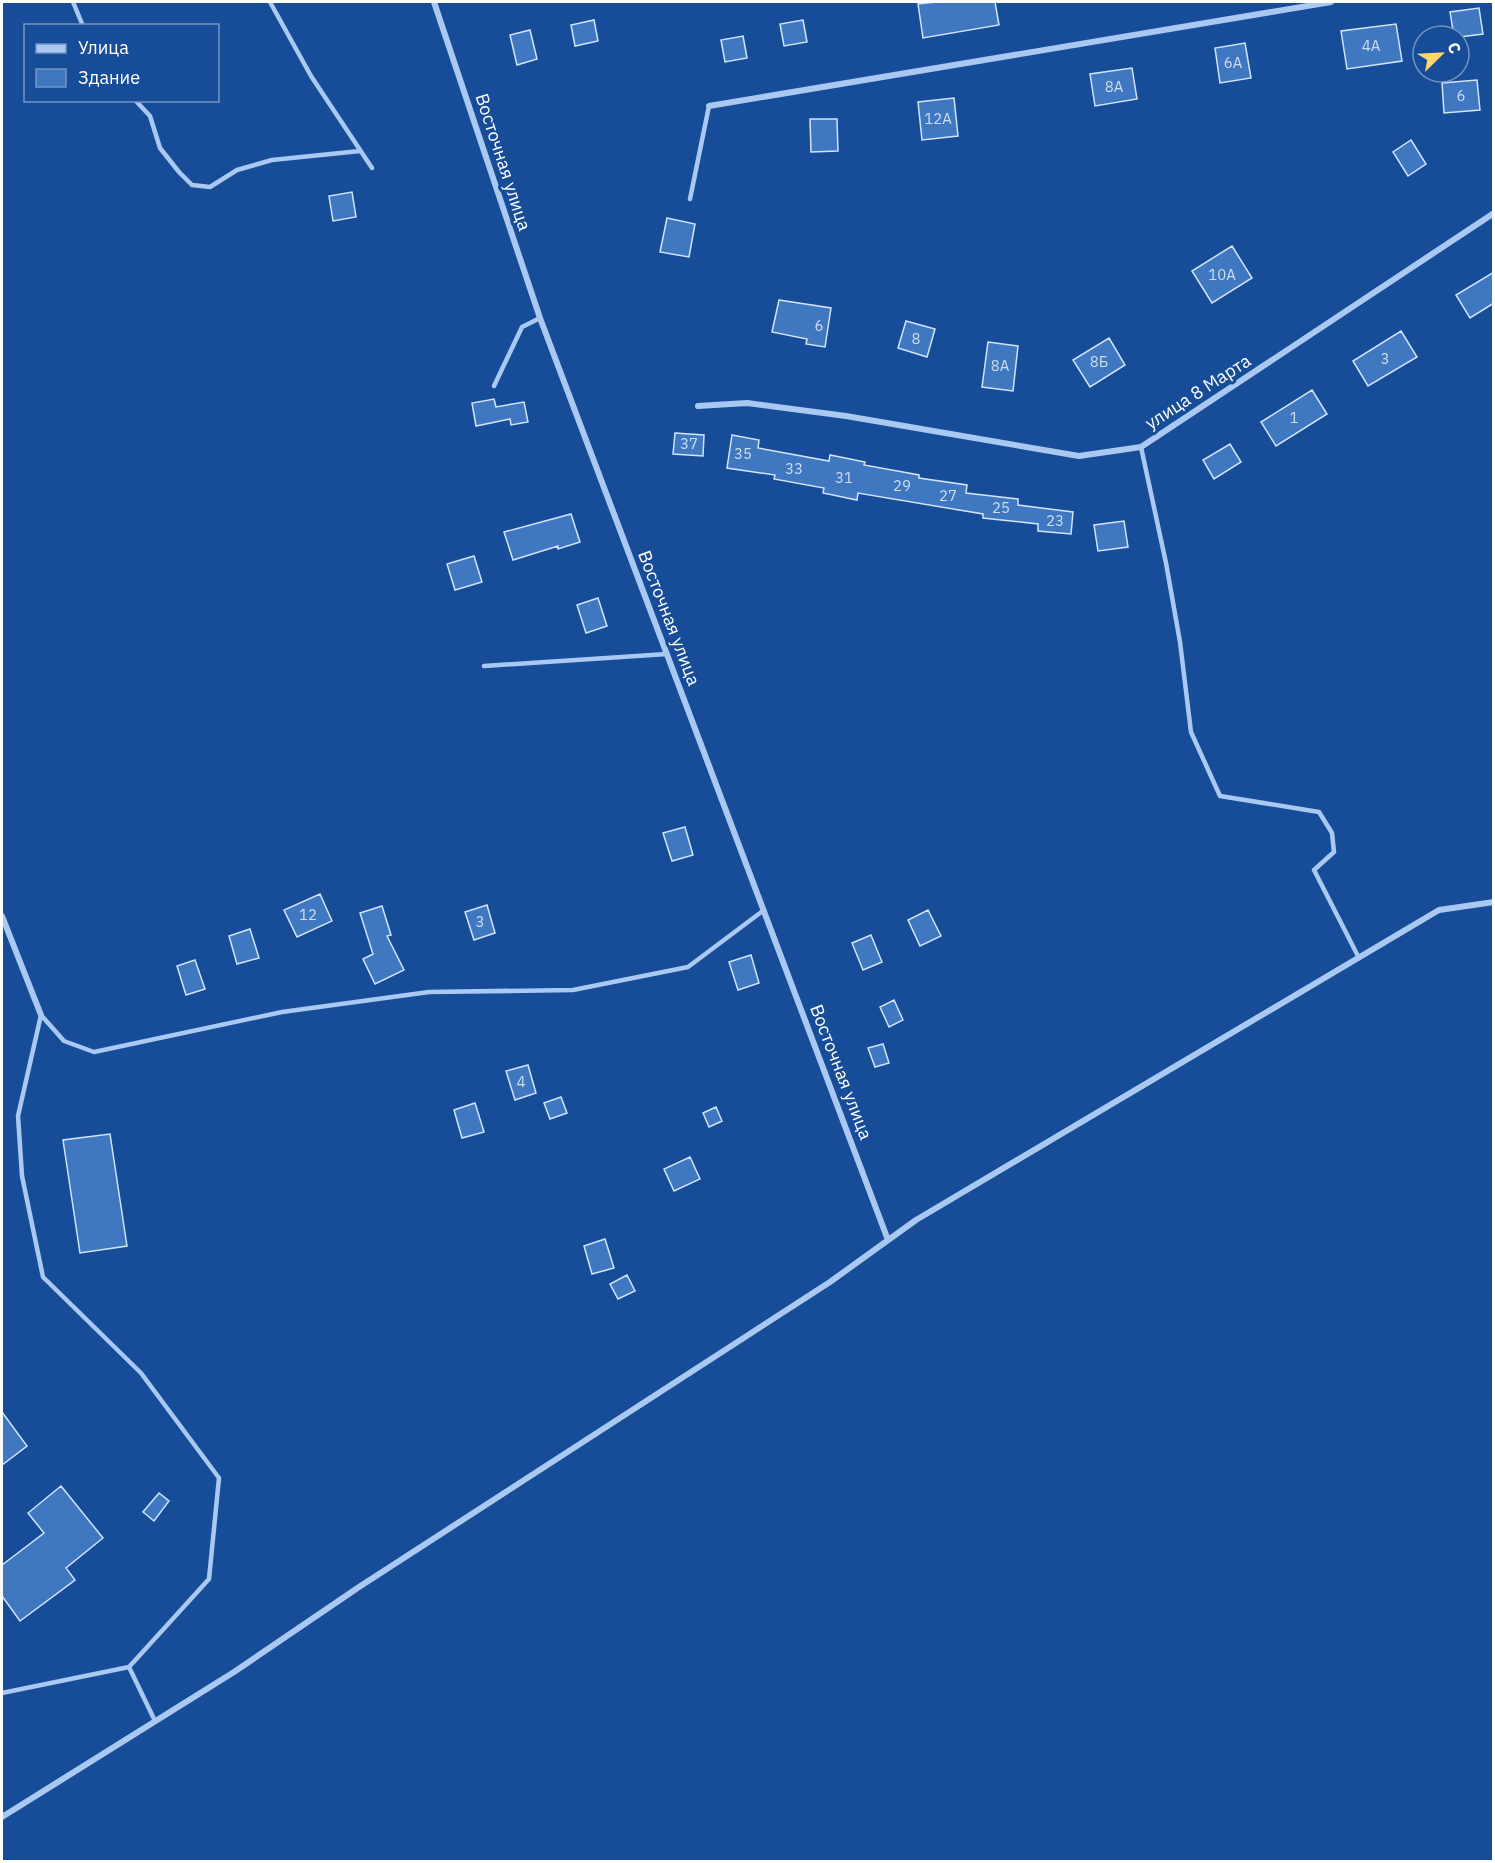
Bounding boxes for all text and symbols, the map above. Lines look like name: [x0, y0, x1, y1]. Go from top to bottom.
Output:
legend: [24, 24, 219, 102]
north arrow: [1411, 24, 1471, 84]
text: Улица: [78, 36, 129, 59]
house number: 4А: [1362, 36, 1381, 55]
text: С: [1443, 39, 1466, 57]
house number: 6А: [1224, 53, 1243, 72]
text: Здание: [78, 66, 140, 89]
house number: 8А: [1105, 77, 1124, 96]
house number: 6: [1456, 86, 1466, 105]
street label: Восточная улица: [470, 90, 537, 234]
house number: 12А: [924, 109, 952, 128]
house number: 10А: [1208, 265, 1236, 284]
house number: 6: [814, 316, 824, 335]
house number: 8: [911, 329, 921, 348]
street label: улица 8 Марта: [1141, 349, 1255, 434]
house number: 3: [1380, 349, 1390, 368]
house number: 8Б: [1090, 352, 1108, 371]
house number: 8А: [991, 356, 1010, 375]
house number: 1: [1289, 408, 1299, 427]
house number: 37: [680, 434, 698, 453]
house number: 35: [734, 444, 752, 463]
house number: 33: [785, 459, 803, 478]
house number: 31: [835, 468, 853, 487]
house number: 29: [893, 476, 911, 495]
house number: 27: [939, 486, 957, 505]
house number: 25: [992, 498, 1010, 517]
house number: 23: [1046, 511, 1064, 530]
street label: Восточная улица: [633, 547, 706, 689]
house number: 12: [299, 905, 317, 924]
house number: 3: [475, 912, 485, 931]
street label: Восточная улица: [805, 1001, 878, 1143]
house number: 4: [516, 1072, 526, 1091]

